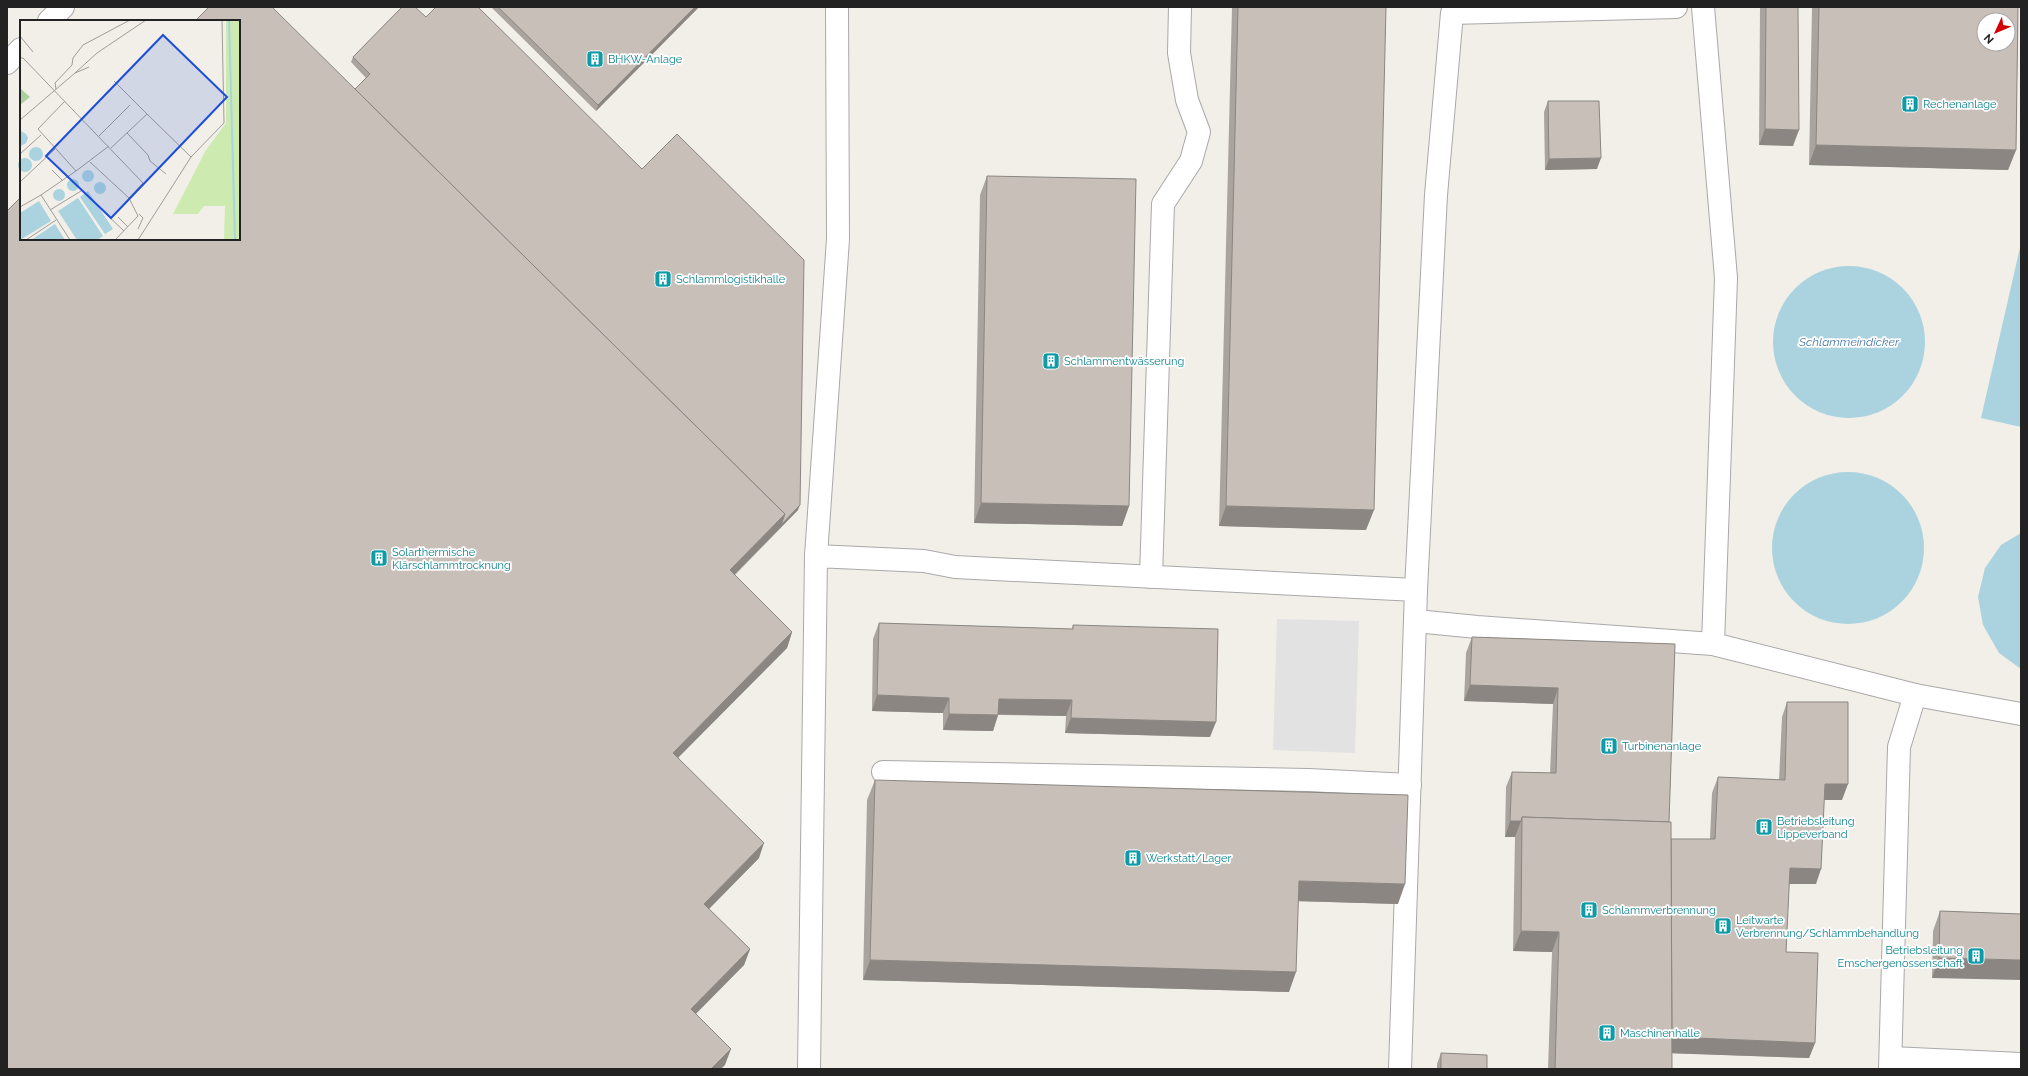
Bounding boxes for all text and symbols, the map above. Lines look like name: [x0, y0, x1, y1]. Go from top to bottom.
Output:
north arrow: [1976, 12, 2016, 52]
inset map: [20, 20, 240, 240]
text: N: [1982, 31, 1997, 46]
building icon: BHKW-Anlage: [585, 49, 605, 69]
place label: BHKW-Anlage: [608, 53, 683, 66]
building icon: Rechenanlage: [1900, 94, 1920, 114]
place label: Rechenanlage: [1923, 98, 1997, 111]
building icon: Schlammlogistikhalle: [653, 269, 673, 289]
place label: Schlammlogistikhalle: [676, 273, 786, 286]
water label: Schlammeindicker: [1798, 335, 1900, 349]
building icon: Schlammentwässerung: [1041, 351, 1061, 371]
place label: Schlammentwässerung: [1064, 355, 1184, 368]
place label: Solarthermische Klärschlammtrocknung: [392, 546, 511, 572]
building icon: Solarthermische Klärschlammtrocknung: [369, 548, 389, 568]
building icon: Turbinenanlage: [1599, 736, 1619, 756]
place label: Turbinenanlage: [1622, 740, 1702, 753]
place label: Betriebsleitung Lippeverband: [1777, 815, 1855, 841]
building icon: Betriebsleitung Lippeverband: [1754, 817, 1774, 837]
building icon: Werkstatt/Lager: [1123, 848, 1143, 868]
place label: Werkstatt/Lager: [1146, 852, 1232, 865]
building icon: Schlammverbrennung: [1579, 900, 1599, 920]
place label: Schlammverbrennung: [1602, 904, 1716, 917]
place label: Leitwarte Verbrennung/Schlammbehandlung: [1736, 914, 1919, 940]
building icon: Leitwarte Verbrennung/Schlammbehandlung: [1713, 916, 1733, 936]
place label: Betriebsleitung Emschergenossenschaft: [1838, 944, 1963, 970]
building icon: Betriebsleitung Emschergenossenschaft: [1966, 946, 1986, 966]
building icon: Maschinenhalle: [1597, 1023, 1617, 1043]
place label: Maschinenhalle: [1620, 1027, 1700, 1040]

